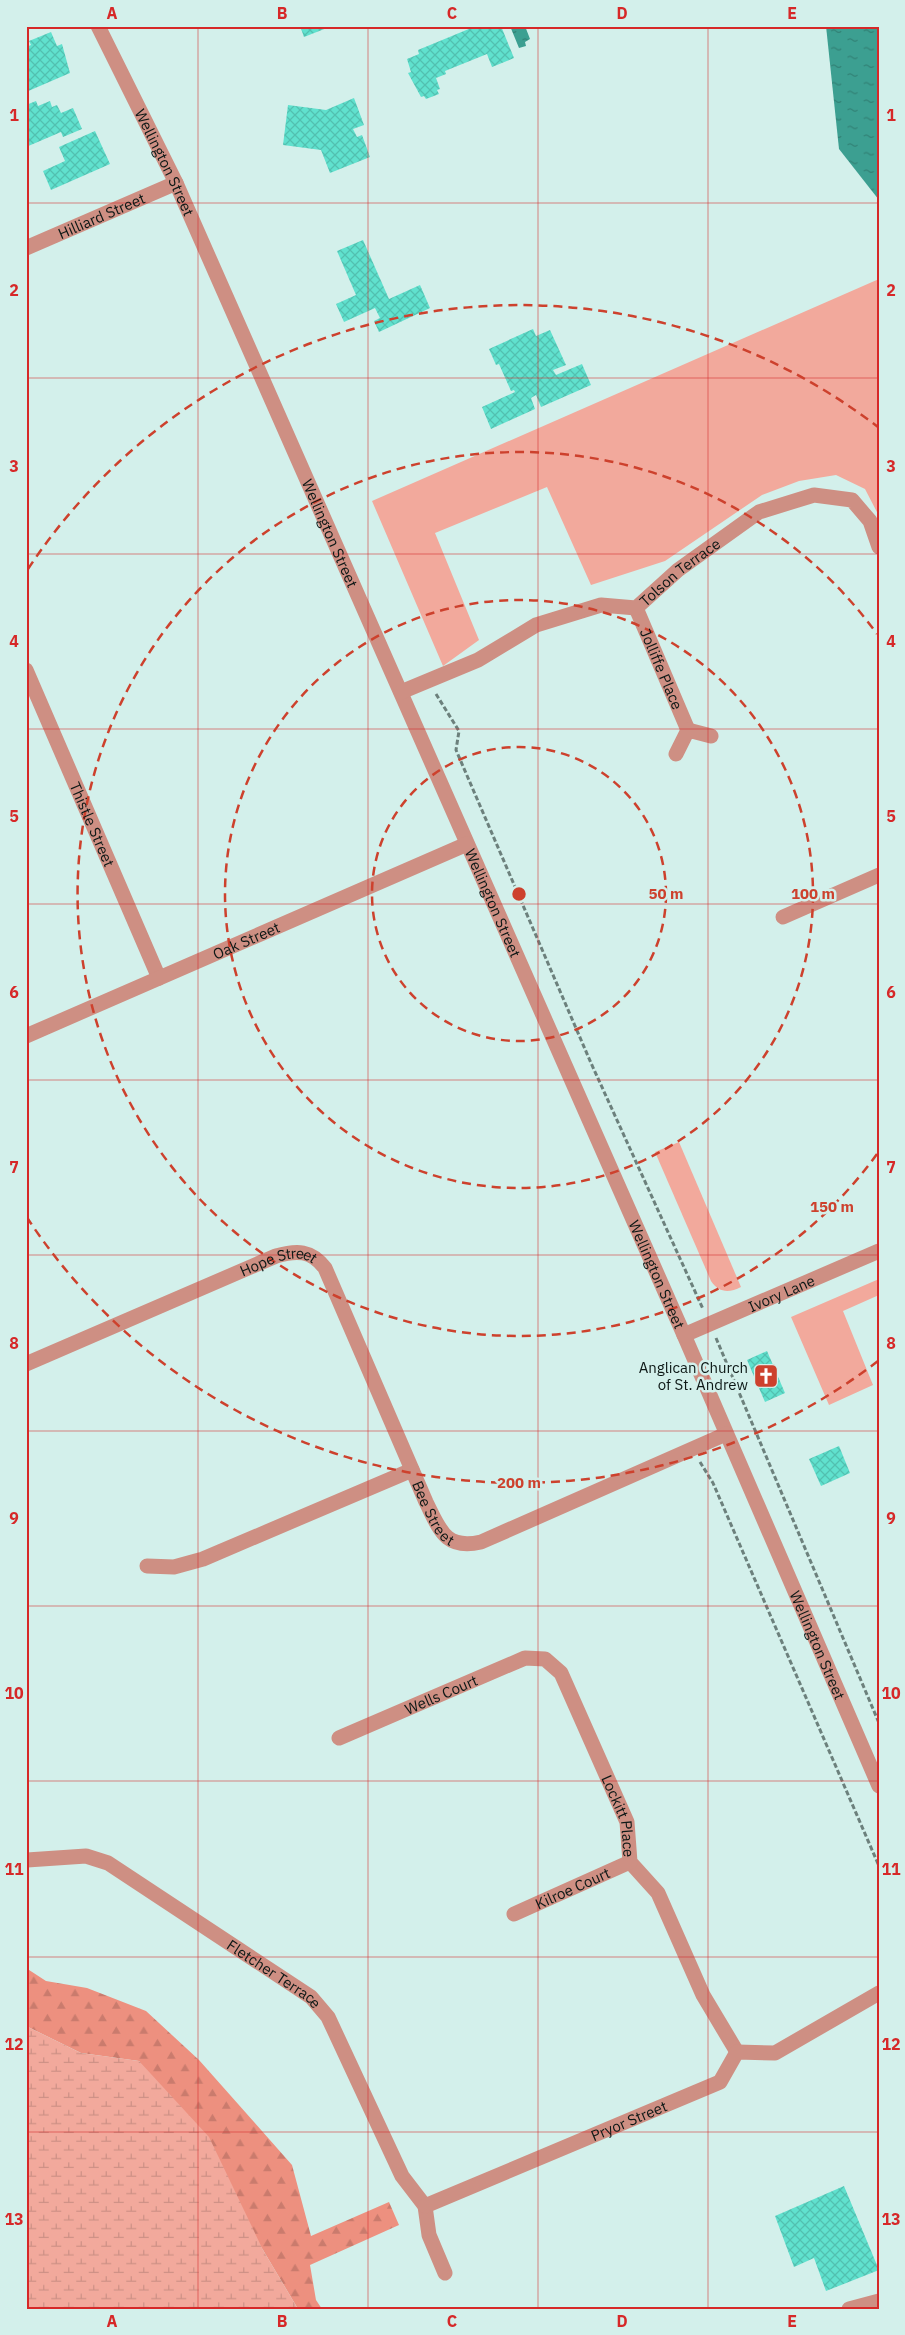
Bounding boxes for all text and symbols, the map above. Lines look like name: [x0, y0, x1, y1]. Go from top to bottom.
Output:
text: A: [107, 3, 118, 23]
text: B: [277, 3, 288, 23]
text: C: [447, 3, 457, 23]
text: D: [616, 3, 628, 23]
text: E: [787, 3, 797, 23]
text: 1: [9, 105, 19, 125]
text: 1: [886, 105, 896, 125]
street label: Wellington Street: [131, 106, 199, 219]
street label: Hilliard Street: [55, 188, 148, 243]
text: 2: [9, 280, 19, 300]
text: 2: [886, 280, 896, 300]
text: 3: [9, 456, 19, 476]
text: 3: [886, 456, 896, 476]
street label: Wellington Street: [298, 476, 363, 590]
street label: Tolson Terrace: [635, 534, 724, 610]
street label: Jolliffe Place: [636, 625, 688, 712]
text: 4: [9, 631, 19, 651]
text: 4: [886, 631, 896, 651]
street label: Thistle Street: [66, 779, 119, 870]
text: 5: [9, 806, 19, 826]
text: 5: [886, 806, 896, 826]
street label: Wellington Street: [461, 846, 526, 960]
text: 50 m: [649, 884, 683, 903]
text: 100 m: [791, 884, 835, 903]
centre of rings: [510, 885, 528, 903]
street label: Oak Street: [210, 917, 283, 963]
text: 6: [9, 982, 19, 1002]
text: 6: [886, 982, 896, 1002]
text: 7: [9, 1157, 19, 1177]
text: 7: [886, 1157, 896, 1177]
text: 150 m: [810, 1197, 854, 1216]
street label: Wellington Street: [625, 1217, 689, 1331]
street label: Hope Street: [237, 1243, 321, 1280]
street label: Ivory Lane: [745, 1270, 818, 1316]
text: 8: [9, 1333, 19, 1353]
text: 8: [886, 1333, 896, 1353]
place label: Anglican Church of St. Andrew: [639, 1358, 748, 1394]
church icon: Anglican Church of St. Andrew: [753, 1363, 779, 1389]
text: 200 m: [497, 1473, 541, 1492]
street label: Bee Street: [408, 1478, 458, 1550]
text: 9: [9, 1508, 19, 1528]
text: 9: [886, 1508, 896, 1528]
street label: Wellington Street: [786, 1588, 850, 1702]
street label: Wells Court: [402, 1670, 480, 1718]
text: 10: [4, 1683, 24, 1703]
text: 10: [881, 1683, 901, 1703]
street label: Lockitt Place: [598, 1772, 639, 1858]
text: 11: [4, 1859, 24, 1879]
text: 11: [881, 1859, 901, 1879]
street label: Kilroe Court: [532, 1863, 613, 1913]
street label: Fletcher Terrace: [224, 1935, 326, 2012]
text: 12: [4, 2034, 24, 2054]
text: 12: [881, 2034, 901, 2054]
street label: Pryor Street: [588, 2096, 670, 2145]
text: 13: [4, 2209, 24, 2229]
text: 13: [881, 2209, 901, 2229]
text: A: [107, 2311, 118, 2331]
text: B: [277, 2311, 288, 2331]
text: C: [447, 2311, 457, 2331]
text: D: [616, 2311, 628, 2331]
text: E: [787, 2311, 797, 2331]

